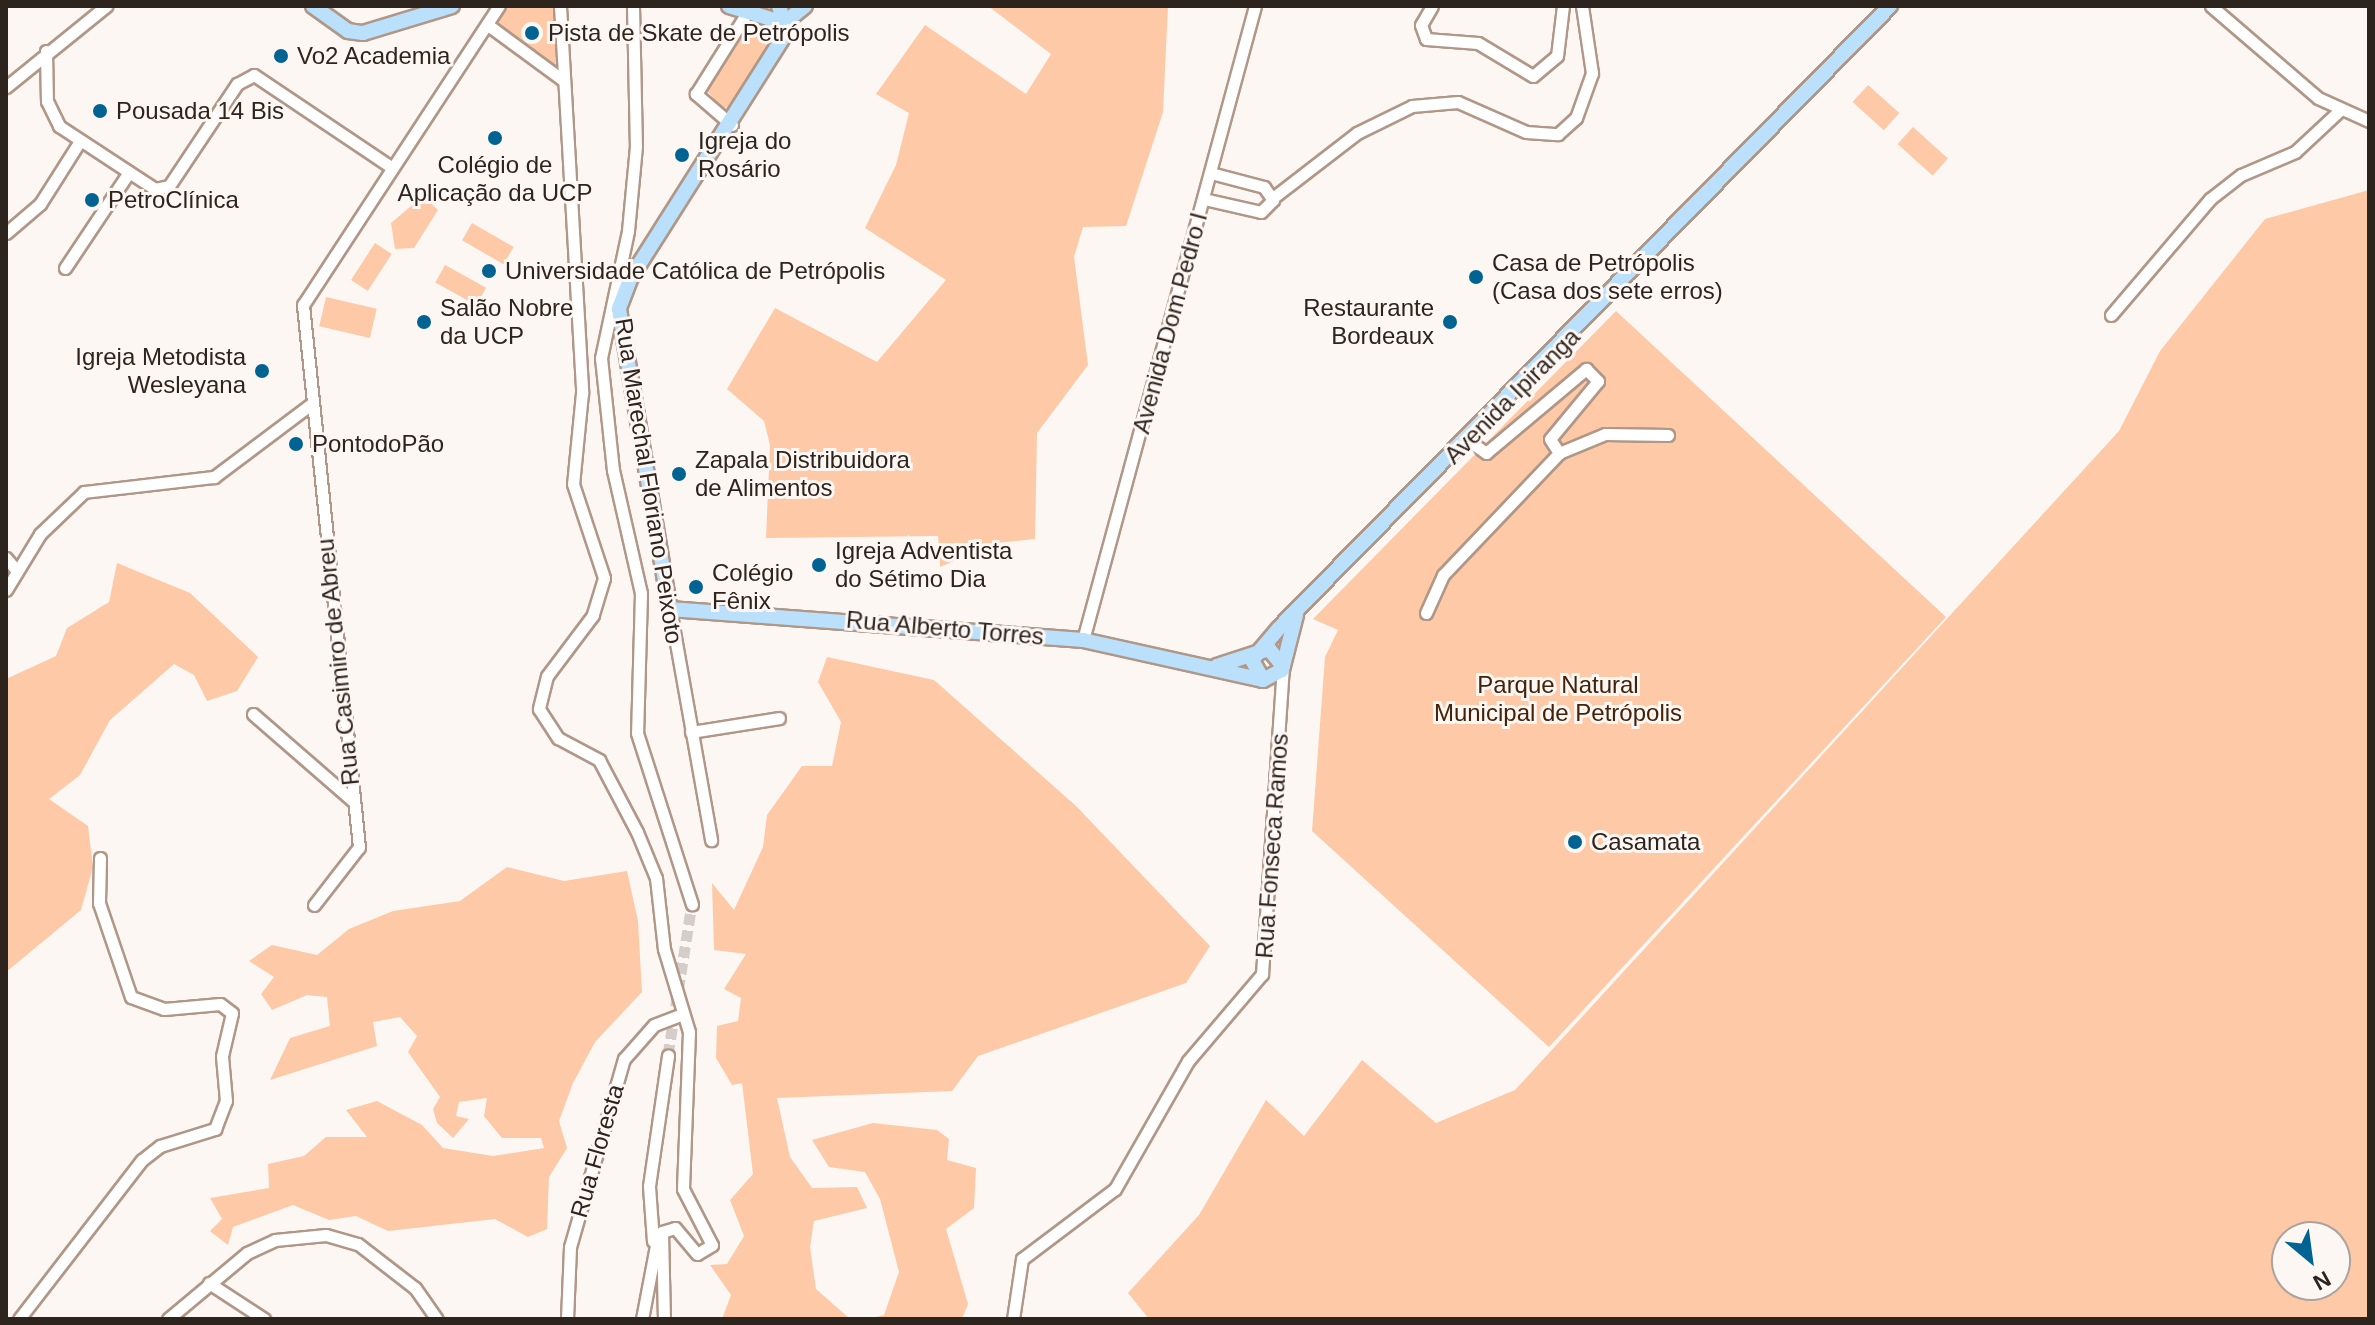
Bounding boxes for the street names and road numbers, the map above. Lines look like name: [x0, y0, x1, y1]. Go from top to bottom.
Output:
street label: Avenida Dom Pedro I: [1127, 209, 1213, 437]
street label: Rua Marechal Floriano Peixoto: [609, 316, 689, 646]
street label: Avenida Ipiranga: [1438, 322, 1586, 470]
street label: Rua Casimiro de Abreu: [311, 536, 365, 788]
street label: Rua Alberto Torres: [844, 605, 1046, 651]
street label: Rua Fonseca Ramos: [1250, 733, 1294, 959]
street label: Rua Floresta: [564, 1081, 630, 1221]

